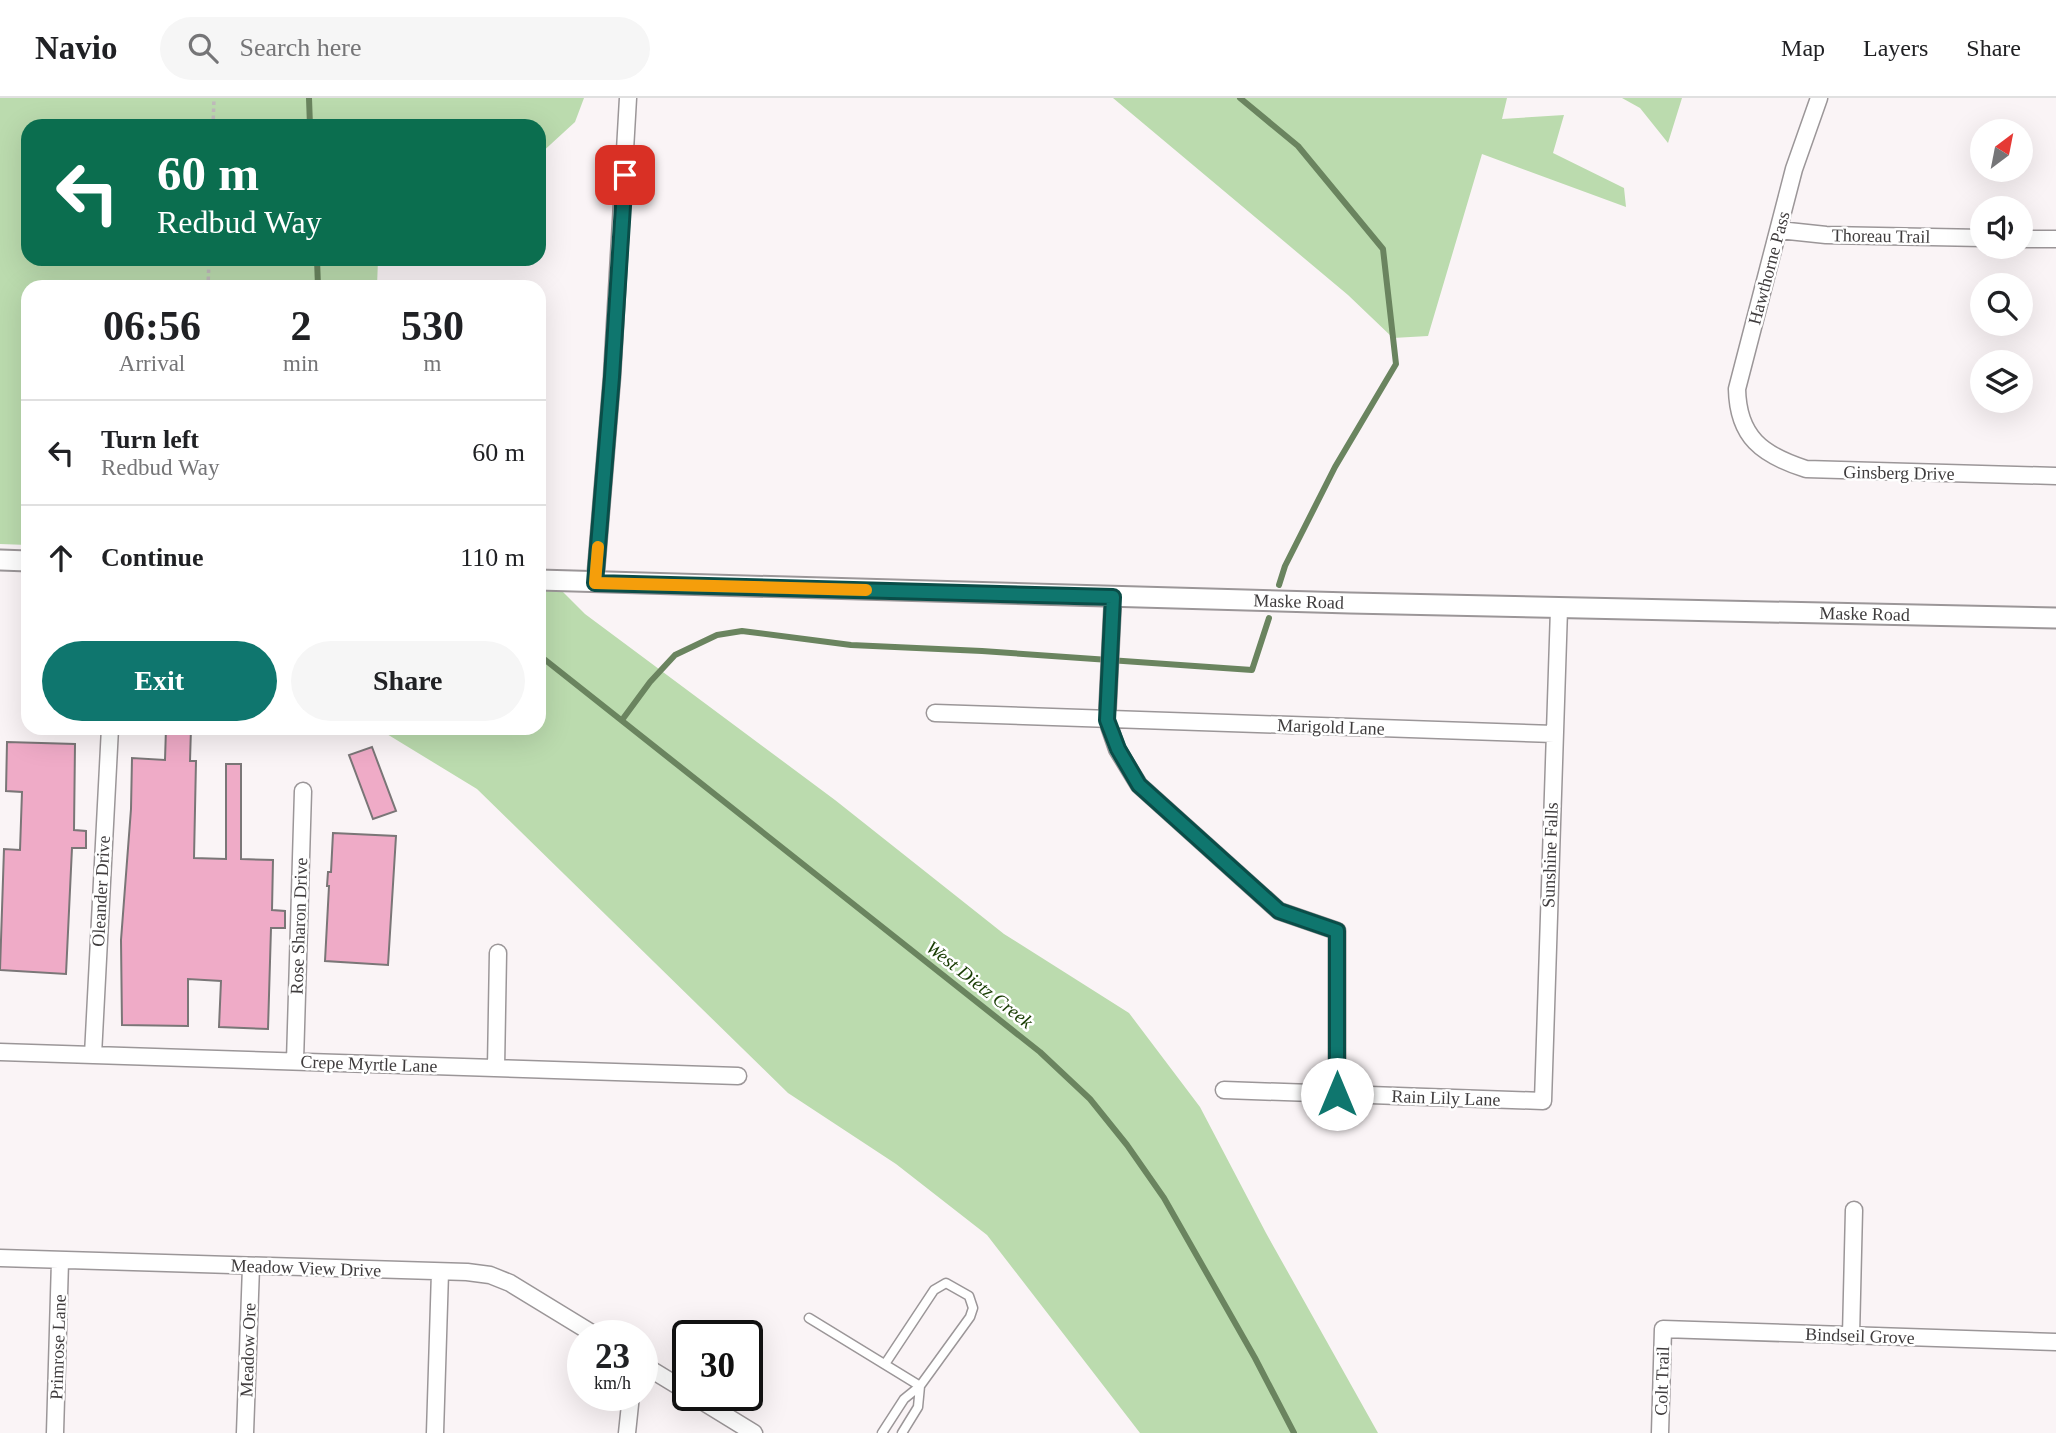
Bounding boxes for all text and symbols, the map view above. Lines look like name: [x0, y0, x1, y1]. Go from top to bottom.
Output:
search box: [160, 17, 650, 80]
icon: search: [184, 29, 222, 67]
text: Navio: [35, 30, 118, 66]
text: Search here: [240, 33, 361, 62]
text: Map: [1781, 35, 1825, 61]
text: Layers: [1863, 35, 1928, 61]
text: Share: [1966, 35, 2021, 61]
north arrow: [1970, 119, 2034, 182]
map controls: [1970, 119, 2033, 413]
pin: [595, 145, 655, 205]
text: 60 m: [157, 146, 259, 201]
icon: left: [42, 147, 133, 238]
icon: arrive: [606, 156, 644, 194]
button: sound: [1970, 196, 2033, 259]
text: Redbud Way: [157, 204, 322, 240]
street label: Hawthorne Pass: [1744, 209, 1794, 327]
street label: Thoreau Trail: [1832, 225, 1930, 247]
button: search: [1970, 273, 2033, 336]
text: 06:56: [103, 303, 201, 349]
text: 2: [290, 303, 311, 349]
text: 530: [401, 303, 464, 349]
button: layers: [1970, 350, 2033, 413]
text: Arrival: [119, 351, 185, 376]
text: min: [283, 351, 319, 376]
text: m: [423, 351, 441, 376]
text: Turn left: [101, 425, 199, 454]
icon: left: [42, 434, 80, 472]
text: 60 m: [472, 438, 525, 467]
text: Redbud Way: [101, 455, 219, 480]
street label: Ginsberg Drive: [1843, 462, 1955, 484]
icon: ahead: [42, 539, 80, 577]
text: Continue: [101, 543, 204, 572]
text: 110 m: [460, 543, 525, 572]
street label: Maske Road: [1253, 590, 1344, 613]
street label: Maske Road: [1819, 603, 1910, 625]
button: Exit: [42, 641, 277, 721]
button: Share: [291, 641, 525, 721]
street label: Marigold Lane: [1277, 715, 1385, 739]
street label: Sunshine Falls: [1538, 802, 1562, 908]
street label: Oleander Drive: [88, 835, 114, 947]
street label: Rose Sharon Drive: [287, 857, 311, 995]
water label: West Dietz Creek: [922, 936, 1038, 1033]
street label: Crepe Myrtle Lane: [300, 1052, 438, 1076]
position arrow: [1300, 1057, 1374, 1131]
street label: Rain Lily Lane: [1391, 1086, 1501, 1110]
street label: Meadow View Drive: [230, 1255, 382, 1281]
street label: Primrose Lane: [46, 1294, 70, 1400]
street label: Meadow Ore: [236, 1302, 260, 1398]
speed limit sign: 30: [672, 1320, 763, 1411]
street label: Bindseil Grove: [1805, 1324, 1915, 1348]
text: 23: [595, 1337, 630, 1376]
street label: Colt Trail: [1651, 1346, 1673, 1416]
text: km/h: [594, 1373, 631, 1393]

